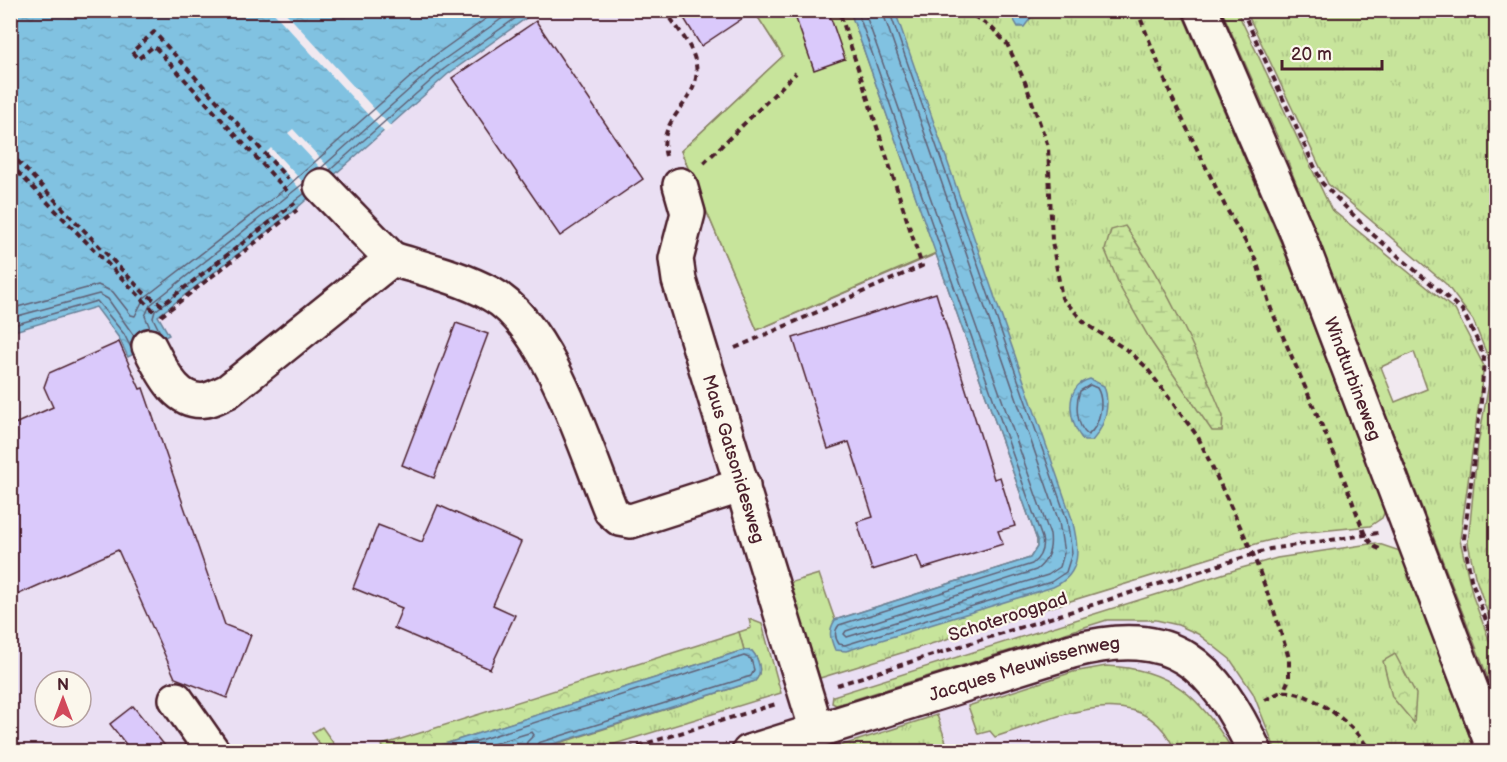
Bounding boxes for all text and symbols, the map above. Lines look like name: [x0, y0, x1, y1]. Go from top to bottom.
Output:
scale bar: [1282, 33, 1382, 71]
text: 20 m: [1291, 44, 1332, 65]
street label: Windturbineweg: [1320, 314, 1386, 444]
street label: Maus Gatsonidesweg: [698, 372, 769, 546]
street label: Schoteroogpad: [946, 588, 1070, 646]
street label: Jacques Meuwissenweg: [926, 632, 1121, 706]
north arrow: [33, 669, 93, 729]
text: N: [57, 676, 69, 695]

